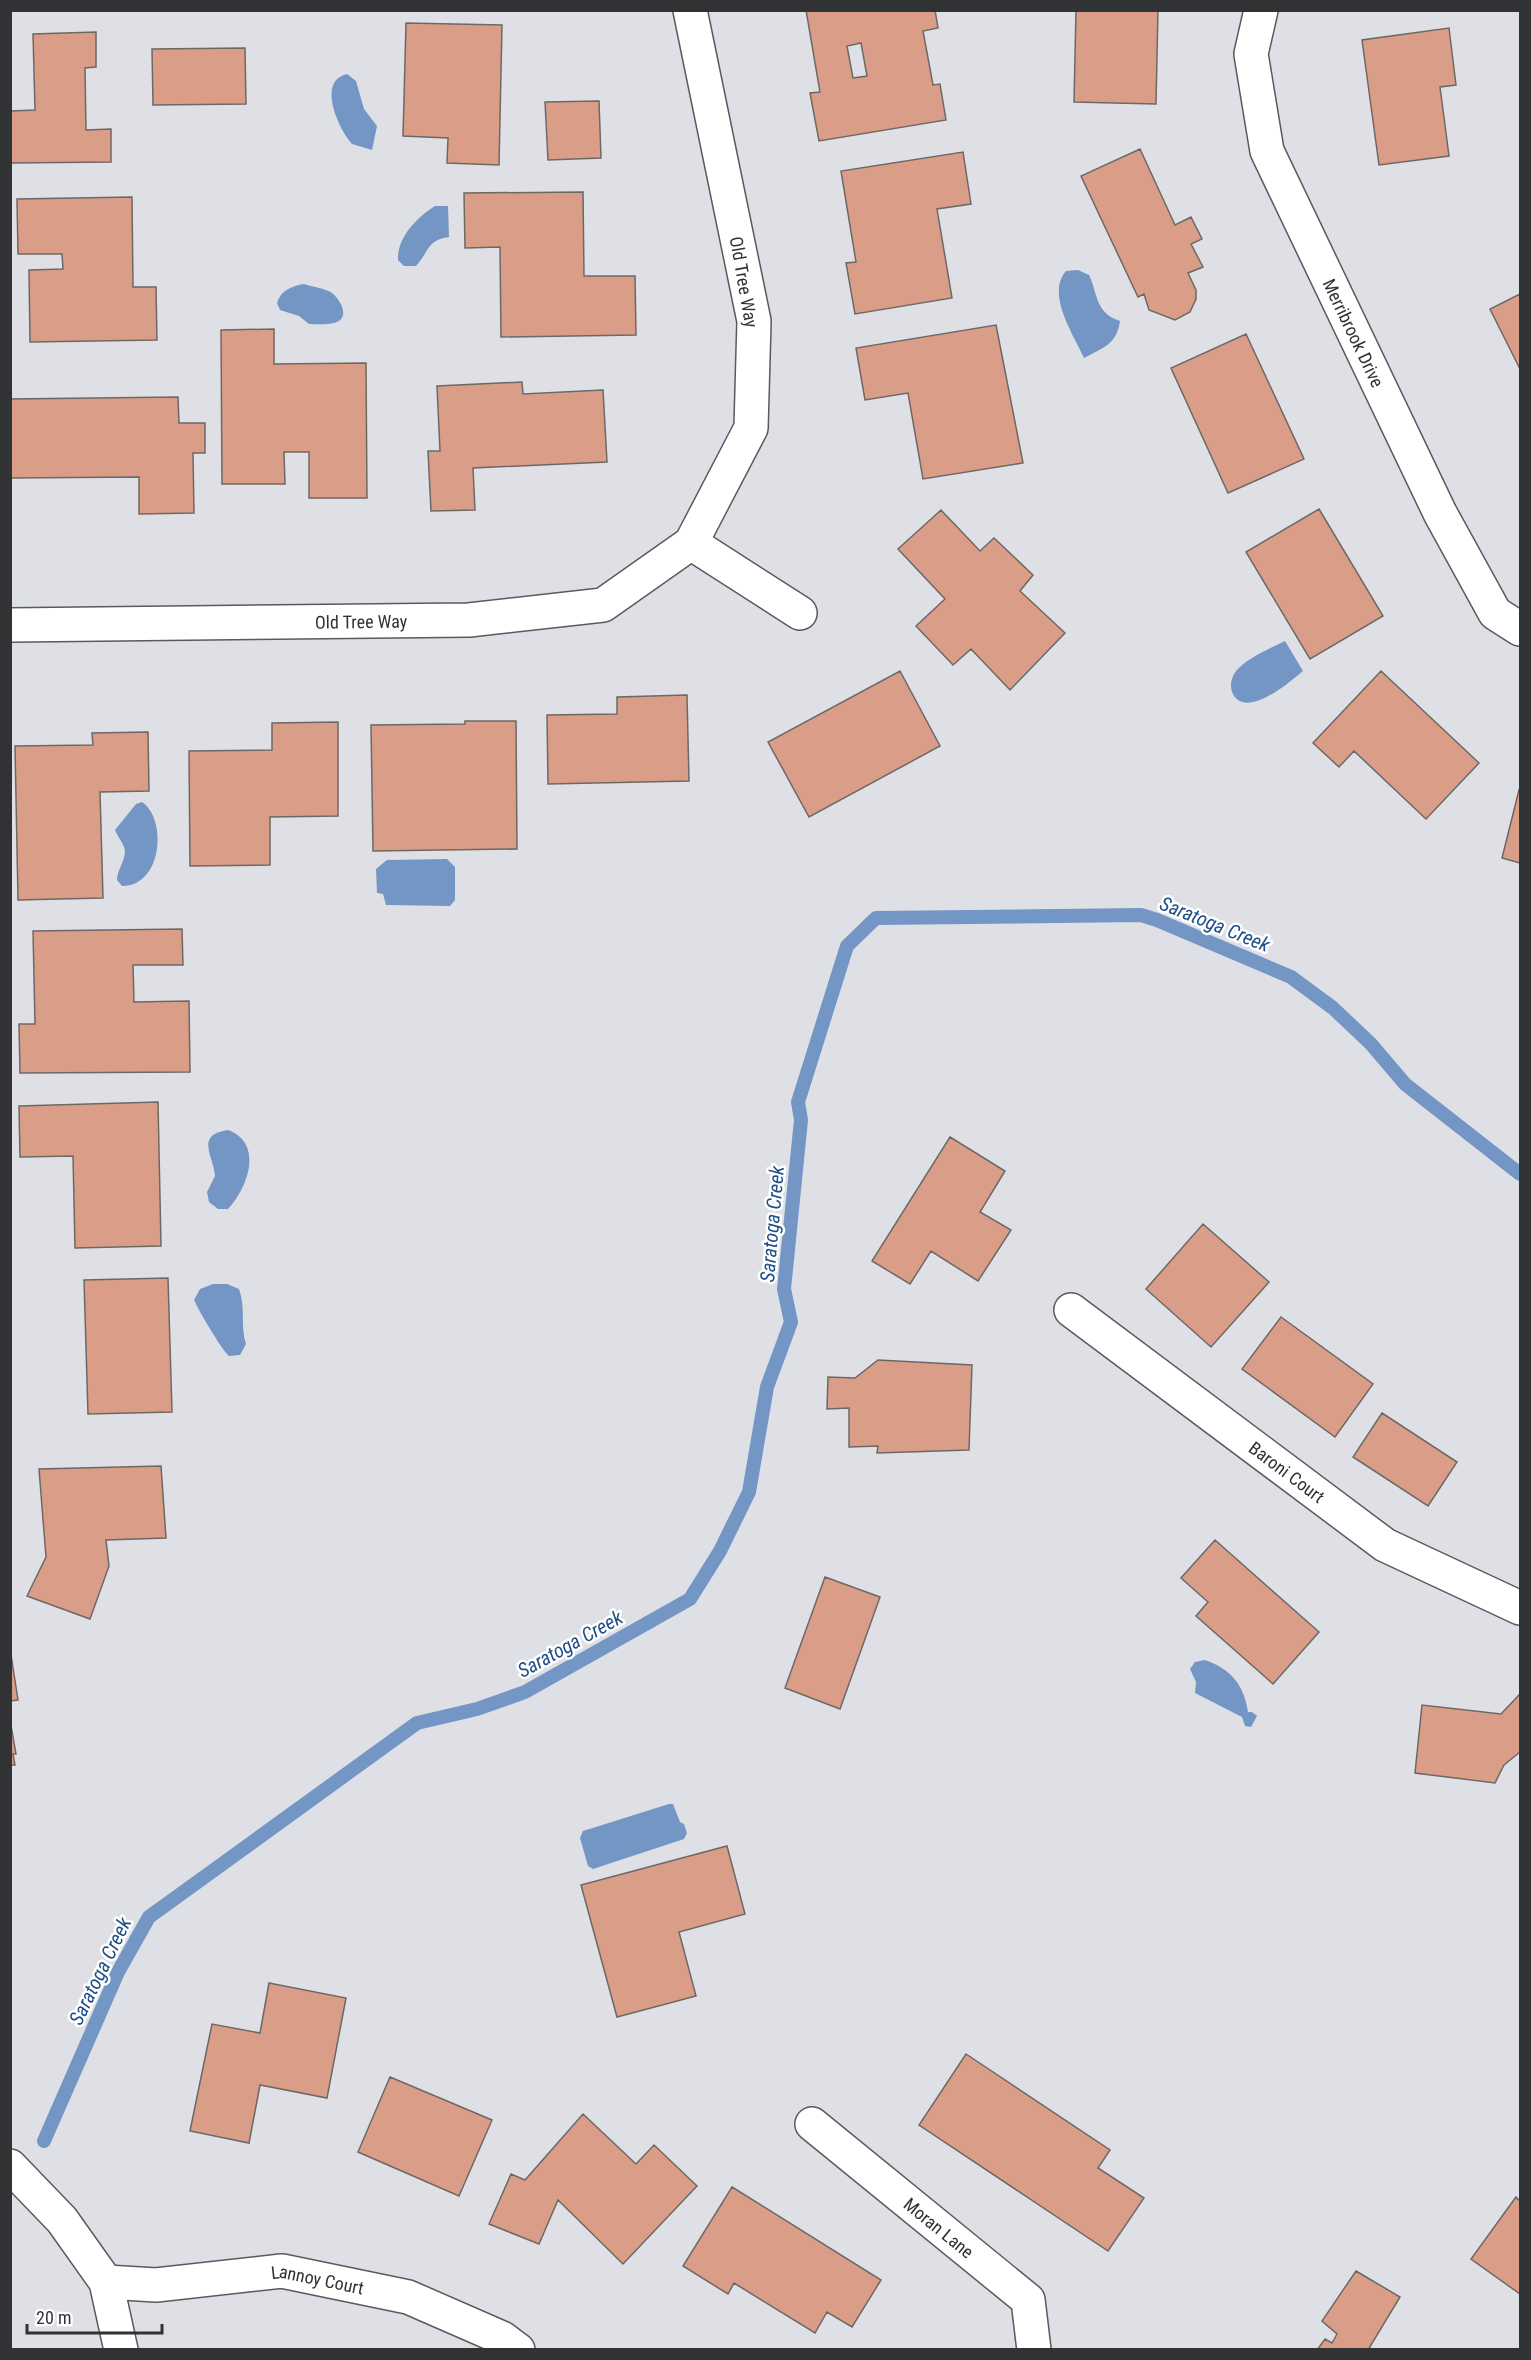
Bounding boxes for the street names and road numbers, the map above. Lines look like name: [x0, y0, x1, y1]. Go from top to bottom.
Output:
street label: Old Tree Way: [726, 235, 762, 330]
street label: Merribrook Drive: [1319, 275, 1389, 390]
street label: Old Tree Way: [315, 610, 408, 632]
street label: Baroni Court: [1245, 1437, 1329, 1507]
street label: Moran Lane: [900, 2193, 978, 2262]
street label: Lannoy Court: [270, 2260, 366, 2298]

